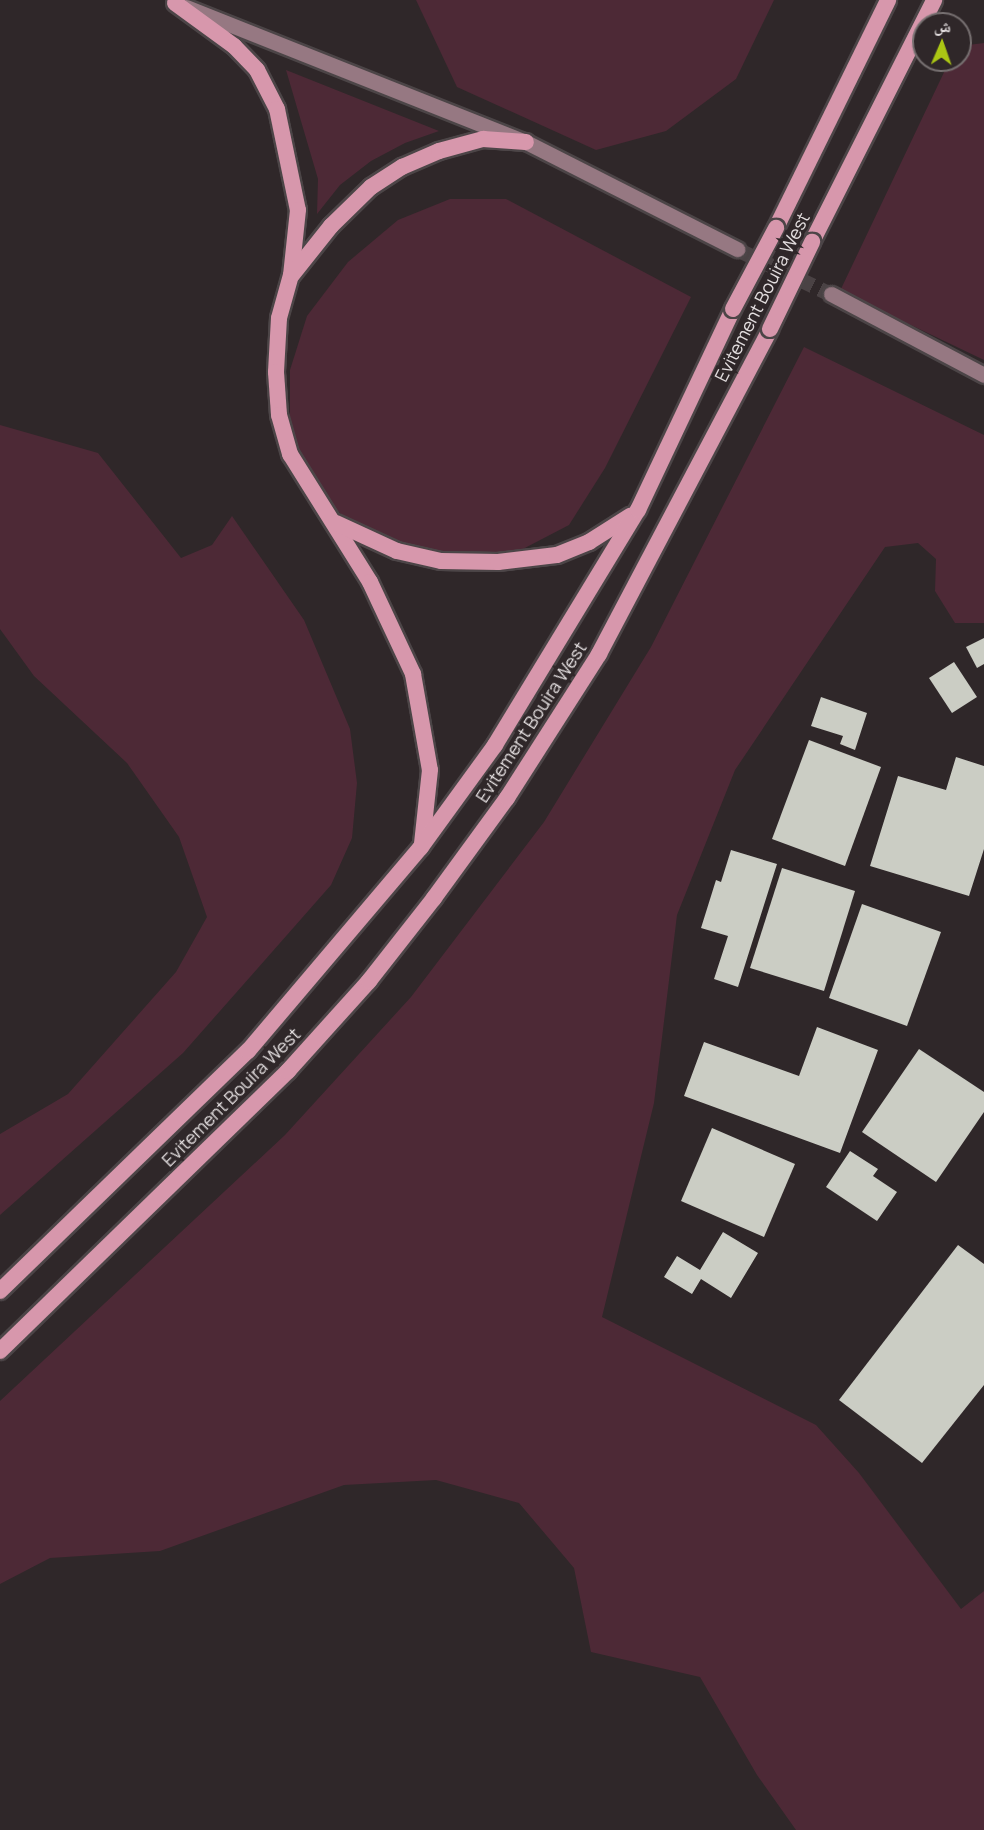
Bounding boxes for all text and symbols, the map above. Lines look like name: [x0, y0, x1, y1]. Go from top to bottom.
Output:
north arrow: [912, 12, 972, 72]
text: ش: [934, 15, 951, 37]
street label: Evitement Bouira West: [710, 209, 814, 385]
street label: Evitement Bouira West: [471, 638, 591, 806]
street label: Evitement Bouira West: [157, 1023, 305, 1171]

